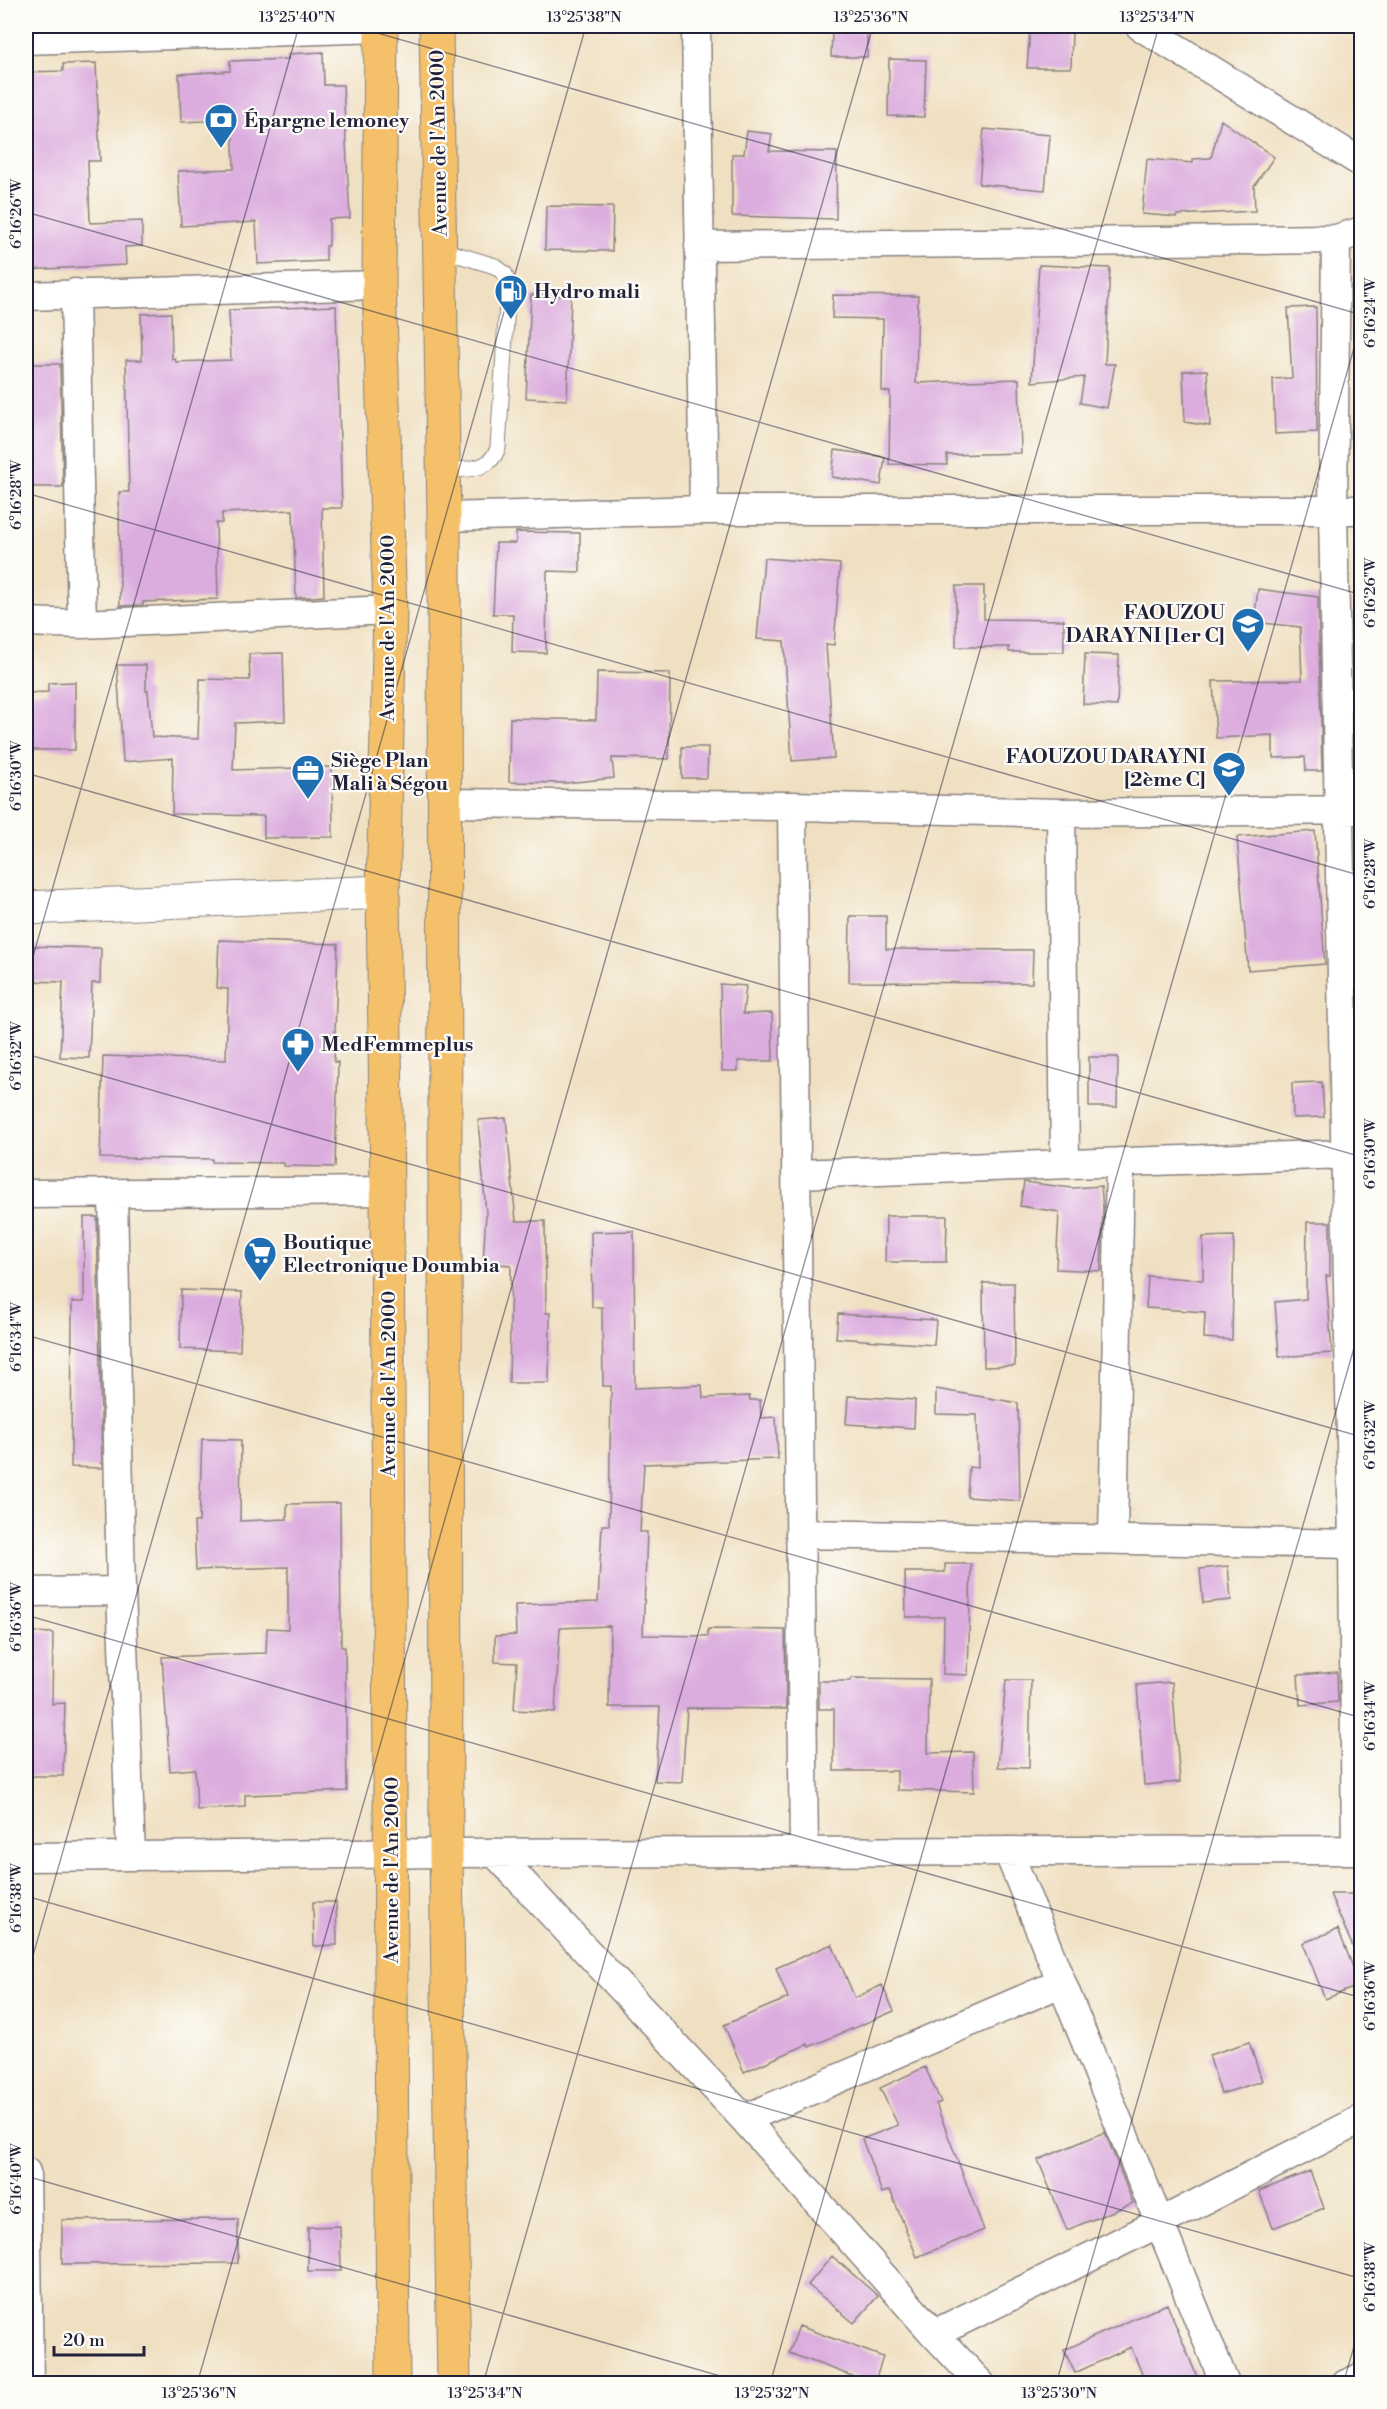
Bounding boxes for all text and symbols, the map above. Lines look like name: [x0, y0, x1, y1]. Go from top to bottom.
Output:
text: 13°25'40"N: [259, 8, 335, 27]
text: 13°25'38"N: [547, 8, 621, 27]
text: 13°25'36"N: [834, 8, 908, 27]
text: 13°25'34"N: [1120, 8, 1194, 27]
street label: Avenue de l'An 2000: [425, 49, 454, 238]
bank icon: Épargne lemoney: [203, 102, 239, 149]
place label: Épargne lemoney: [244, 108, 410, 134]
text: 6°16'26"W: [7, 179, 26, 249]
fuel station icon: Hydro mali: [493, 273, 529, 320]
text: 6°16'24"W: [1361, 278, 1380, 348]
place label: Hydro mali: [534, 280, 640, 305]
text: 6°16'28"W: [7, 460, 26, 530]
street label: Avenue de l'An 2000: [376, 535, 401, 722]
text: 6°16'26"W: [1361, 558, 1380, 628]
place label: FAOUZOU DARAYNI [1er C]: [1066, 601, 1226, 649]
school or university icon: FAOUZOU DARAYNI [1er C]: [1230, 606, 1266, 653]
text: 6°16'30"W: [7, 740, 26, 811]
place label: FAOUZOU DARAYNI [2ème C]: [1006, 745, 1206, 793]
place label: Siège Plan Mali à Ségou: [331, 749, 449, 797]
school or university icon: FAOUZOU DARAYNI [2ème C]: [1211, 750, 1247, 797]
office icon: Siège Plan Mali à Ségou: [290, 753, 326, 800]
text: 6°16'28"W: [1361, 839, 1380, 909]
text: 6°16'32"W: [7, 1021, 26, 1091]
pharmacy icon: MedFemmeplus: [280, 1026, 316, 1073]
place label: MedFemmeplus: [321, 1033, 473, 1058]
text: 6°16'30"W: [1361, 1118, 1380, 1189]
place label: Boutique Electronique Doumbia: [283, 1231, 500, 1279]
supermarket icon: Boutique Electronique Doumbia: [242, 1235, 278, 1282]
street label: Avenue de l'An 2000: [377, 1291, 402, 1478]
text: 6°16'34"W: [7, 1302, 26, 1372]
text: 6°16'32"W: [1361, 1400, 1380, 1470]
text: 6°16'36"W: [7, 1582, 26, 1652]
text: 6°16'34"W: [1361, 1681, 1380, 1751]
street label: Avenue de l'An 2000: [380, 1777, 405, 1964]
text: 6°16'38"W: [7, 1863, 26, 1933]
text: 6°16'36"W: [1361, 1961, 1380, 2031]
text: 6°16'40"W: [7, 2143, 26, 2215]
text: 6°16'38"W: [1361, 2242, 1380, 2312]
scale bar: [54, 2319, 144, 2357]
text: 20 m: [63, 2329, 105, 2352]
text: 13°25'36"N: [162, 2384, 236, 2403]
text: 13°25'34"N: [448, 2384, 522, 2403]
text: 13°25'32"N: [735, 2384, 809, 2403]
text: 13°25'30"N: [1021, 2384, 1097, 2403]

